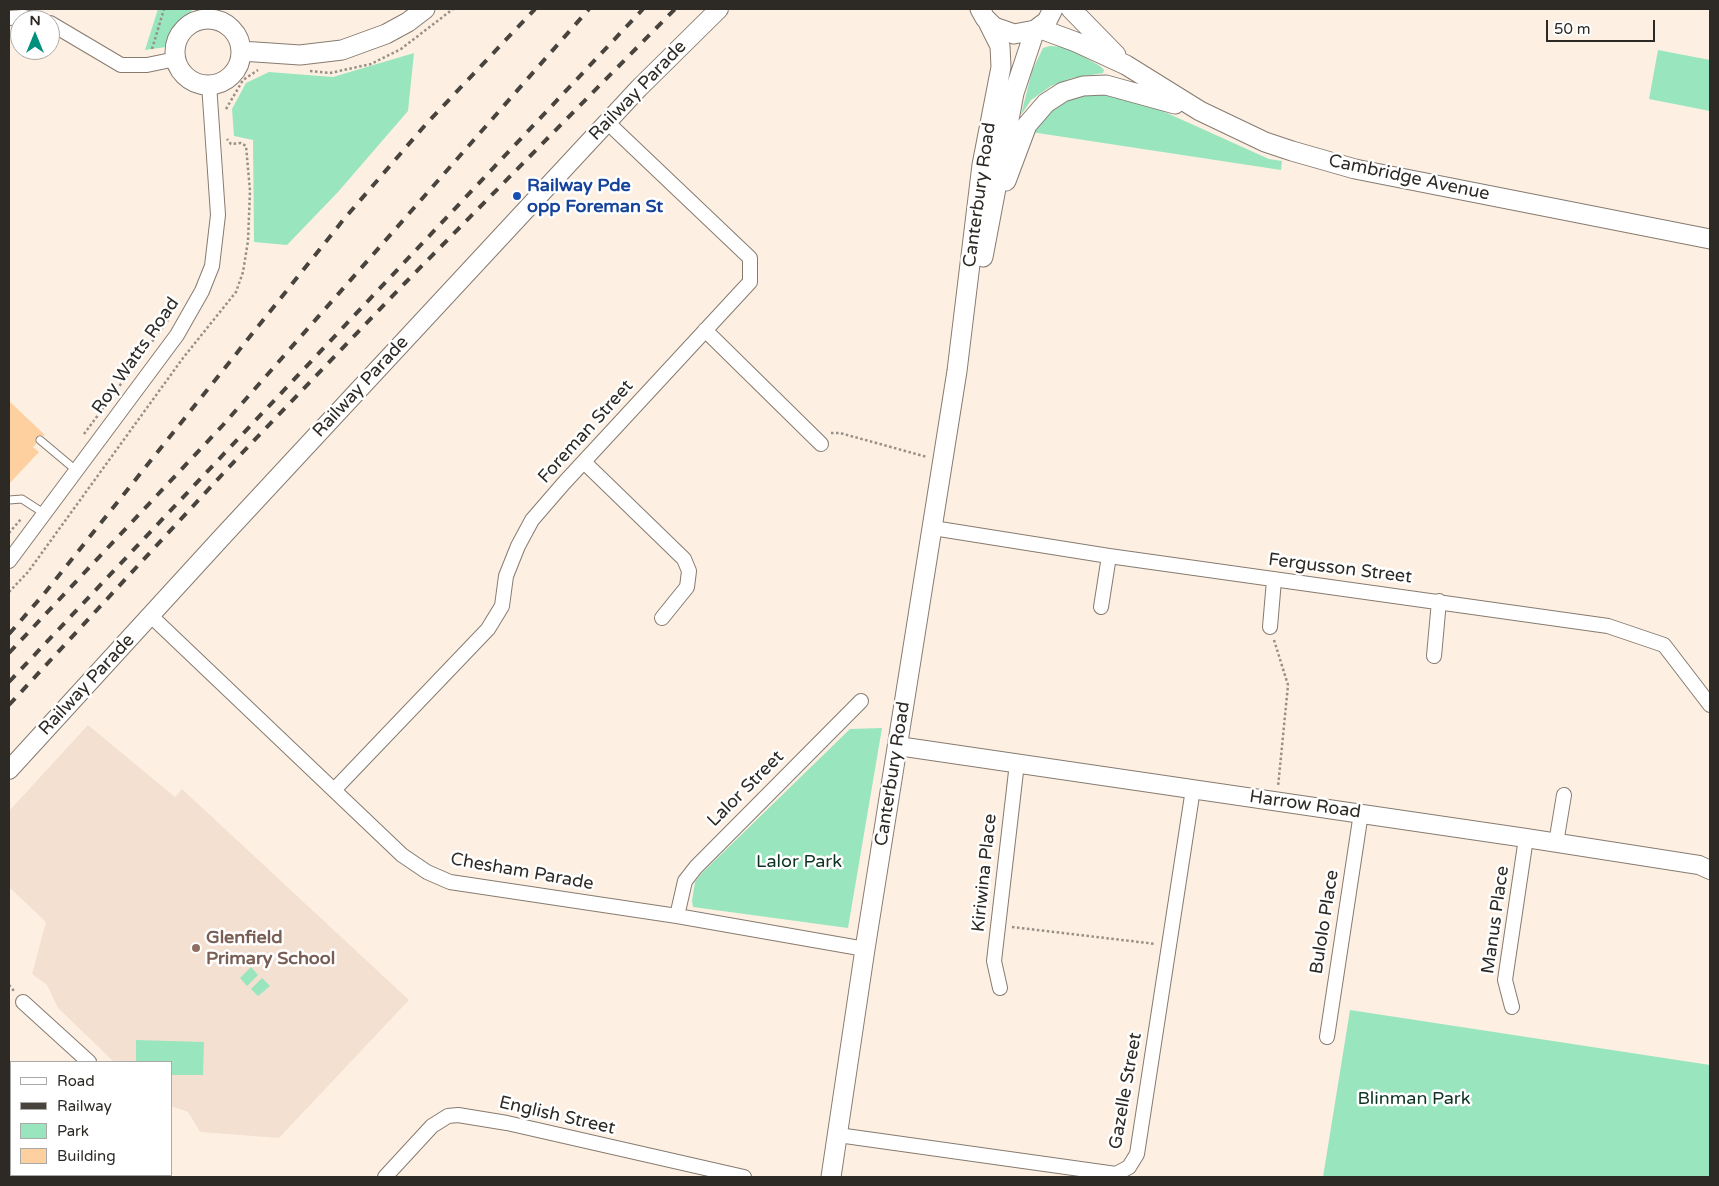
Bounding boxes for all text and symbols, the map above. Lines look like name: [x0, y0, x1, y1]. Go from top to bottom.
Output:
north arrow: [10, 10, 60, 60]
scale bar: [1549, 10, 1658, 42]
text: N: [29, 12, 41, 29]
text: 50 m: [1554, 20, 1591, 38]
street label: Railway Parade: [585, 37, 691, 145]
street label: Canterbury Road: [959, 121, 1001, 269]
street label: Cambridge Avenue: [1327, 150, 1491, 206]
place label: Railway Pde opp Foreman St: [527, 175, 663, 218]
marker: Railway Pde opp Foreman St: [511, 190, 523, 202]
street label: Roy Watts Road: [88, 293, 184, 419]
street label: Railway Parade: [309, 332, 413, 442]
street label: Foreman Street: [534, 376, 638, 488]
street label: Fergusson Street: [1267, 549, 1413, 589]
street label: Railway Parade: [35, 630, 139, 740]
street label: Canterbury Road: [871, 700, 915, 848]
street label: Lalor Street: [703, 746, 789, 832]
street label: Harrow Road: [1248, 786, 1362, 824]
street label: Kiriwina Place: [968, 813, 1002, 933]
street label: Chesham Parade: [449, 849, 595, 895]
park label: Lalor Park: [756, 851, 842, 873]
street label: Manus Place: [1478, 865, 1514, 975]
street label: Bulolo Place: [1306, 868, 1344, 976]
place label: Glenfield Primary School: [206, 927, 335, 970]
marker: Glenfield Primary School: [190, 942, 202, 954]
street label: Gazelle Street: [1105, 1031, 1147, 1151]
legend: [10, 1061, 172, 1176]
text: Road: [57, 1072, 95, 1090]
park label: Blinman Park: [1357, 1088, 1471, 1110]
street label: English Street: [497, 1092, 617, 1140]
text: Railway: [57, 1097, 112, 1115]
text: Park: [57, 1122, 89, 1140]
text: Building: [57, 1147, 116, 1165]

